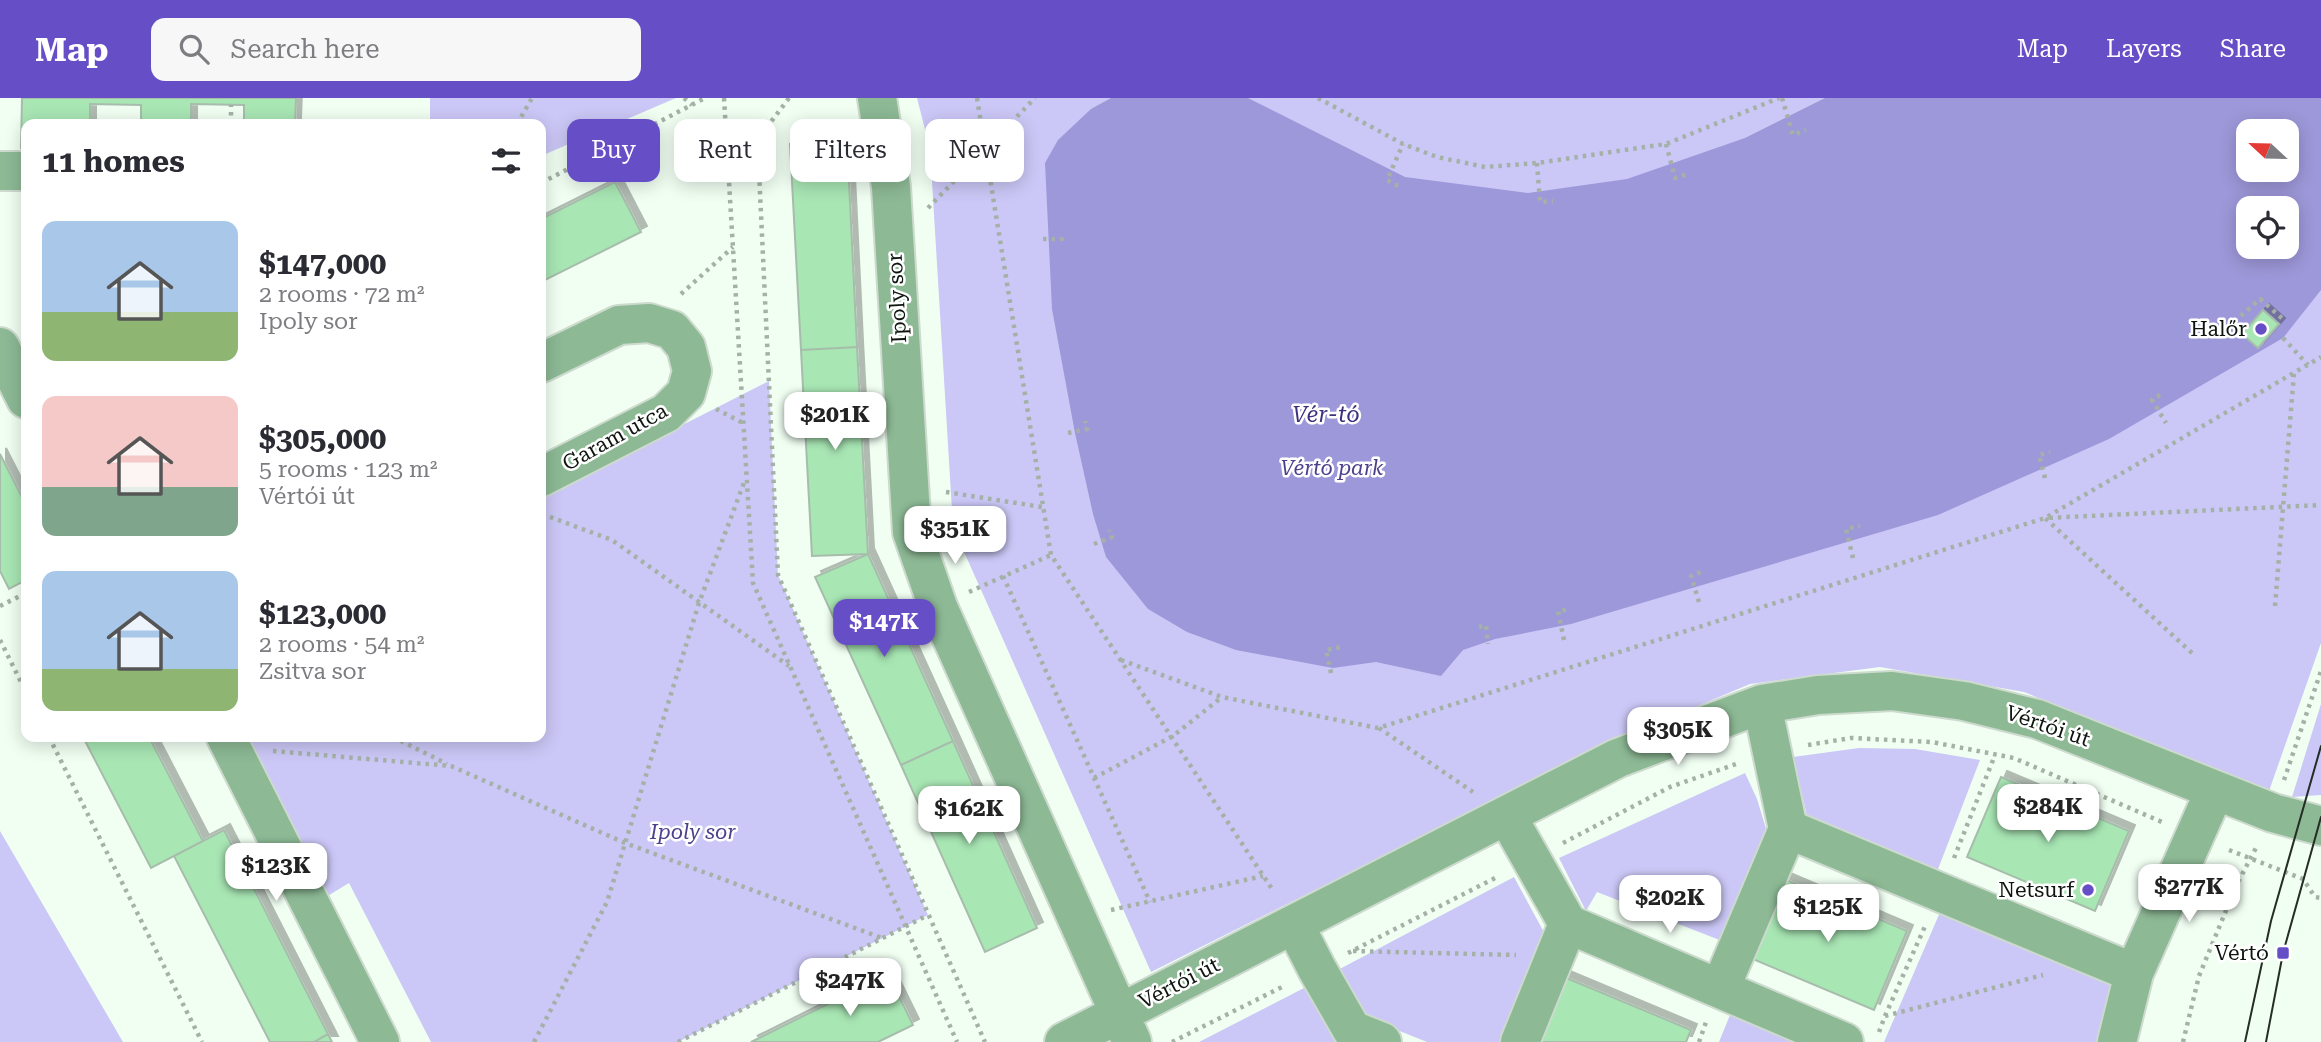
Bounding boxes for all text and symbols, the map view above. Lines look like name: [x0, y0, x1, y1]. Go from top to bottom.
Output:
search box: [151, 18, 641, 81]
text: Map: [35, 30, 109, 69]
icon: search: [175, 30, 213, 68]
text: Search here: [231, 34, 380, 64]
text: Map: [2017, 35, 2068, 63]
text: Layers: [2106, 35, 2182, 63]
text: Share: [2220, 35, 2286, 63]
chip: Buy: [567, 119, 660, 182]
chip: Rent: [674, 119, 776, 182]
chip: Filters: [790, 119, 911, 182]
chip: New: [925, 119, 1024, 182]
north arrow: [2236, 119, 2300, 182]
map controls: [2236, 119, 2299, 259]
icon: filters: [487, 142, 525, 180]
text: 11 homes: [42, 144, 185, 179]
button: locate: [2236, 196, 2299, 259]
text: $147,000: [259, 246, 386, 281]
icon: home: [98, 249, 182, 333]
street label: Ipoly sor: [883, 252, 911, 344]
text: 2 rooms · 72 m²: [259, 281, 425, 308]
text: Ipoly sor: [259, 308, 358, 335]
place label: Halőr: [2190, 317, 2247, 341]
marker: Halőr: [2253, 321, 2269, 337]
pin: $201K: [786, 392, 884, 452]
street label: Garam utca: [558, 398, 672, 476]
text: $201K: [800, 401, 870, 428]
water label: Vér-tó: [1292, 401, 1360, 428]
text: $305,000: [259, 421, 386, 456]
icon: home: [98, 424, 182, 508]
text: 5 rooms · 123 m²: [259, 456, 437, 483]
park label: Vértó park: [1281, 456, 1384, 480]
text: Vértói út: [259, 483, 355, 510]
pin: $351K: [906, 506, 1004, 566]
text: $351K: [920, 515, 990, 542]
text: $123,000: [259, 596, 386, 631]
icon: home: [98, 599, 182, 683]
pin: $147K: [835, 600, 933, 659]
text: $147K: [849, 608, 919, 635]
text: 2 rooms · 54 m²: [259, 631, 425, 658]
text: Zsitva sor: [259, 658, 366, 685]
street label: Vértói út: [2003, 700, 2093, 752]
pin: $305K: [1629, 708, 1727, 767]
text: $305K: [1643, 716, 1713, 743]
pin: $284K: [1999, 784, 2097, 844]
pin: $162K: [920, 786, 1018, 846]
text: $284K: [2013, 793, 2083, 820]
text: $162K: [934, 795, 1004, 822]
park label: Ipoly sor: [649, 820, 736, 844]
pin: $123K: [227, 844, 325, 903]
text: $123K: [241, 852, 311, 879]
pin: $277K: [2140, 864, 2238, 924]
text: $277K: [2154, 873, 2224, 900]
pin: $202K: [1621, 876, 1719, 935]
place label: Netsurf: [1998, 878, 2075, 902]
marker: Netsurf: [2080, 882, 2096, 898]
text: $202K: [1635, 884, 1705, 911]
pin: $125K: [1779, 884, 1877, 944]
text: $125K: [1793, 893, 1863, 920]
place label: Vértó: [2214, 941, 2269, 965]
marker: Vértó: [2275, 945, 2291, 961]
street label: Vértói út: [1135, 952, 1224, 1014]
pin: $247K: [801, 958, 899, 1018]
text: $247K: [815, 967, 885, 994]

